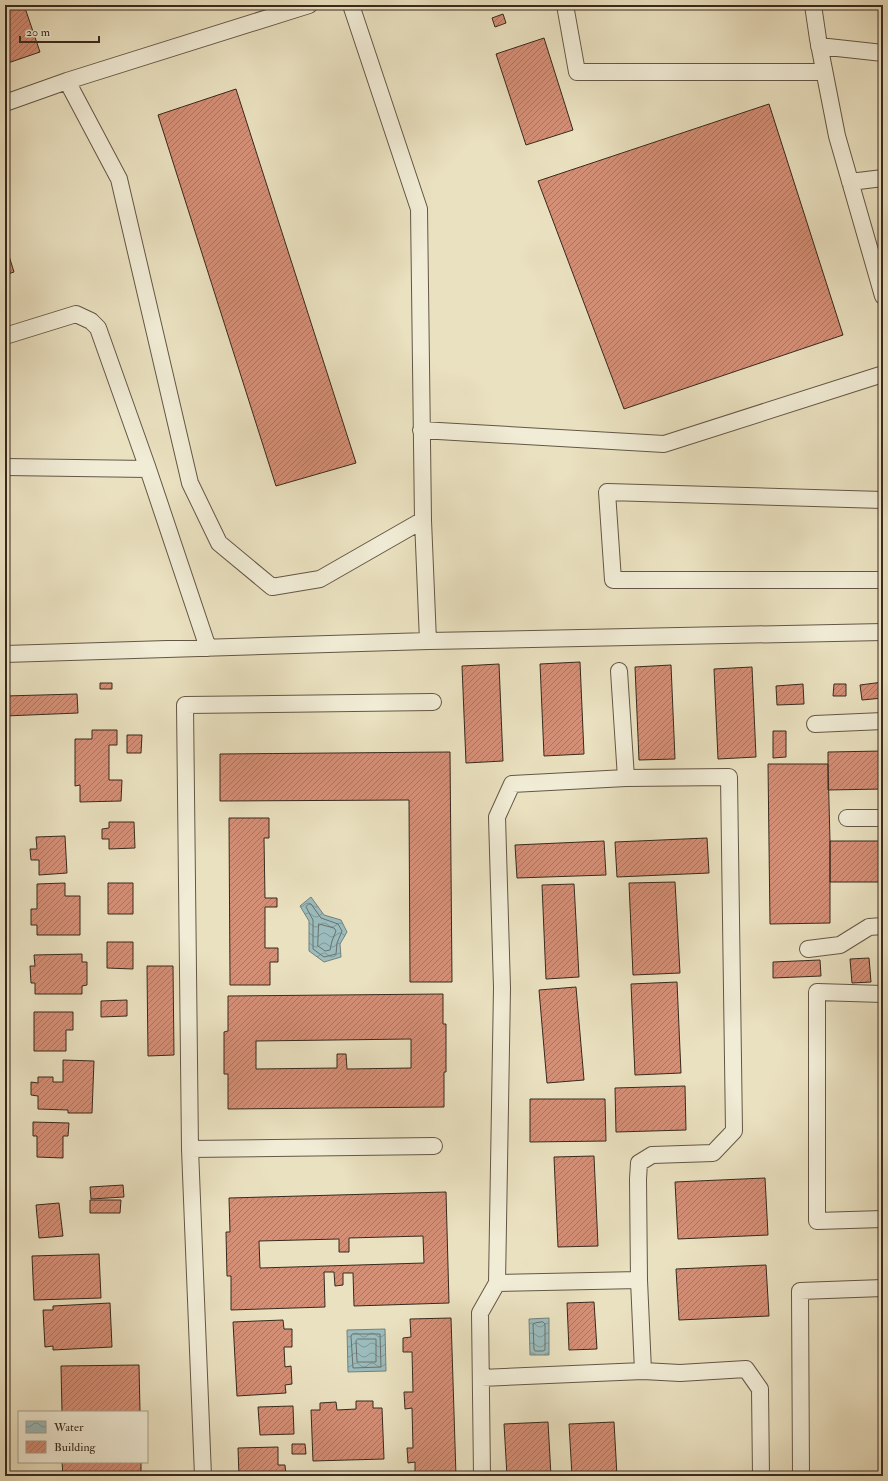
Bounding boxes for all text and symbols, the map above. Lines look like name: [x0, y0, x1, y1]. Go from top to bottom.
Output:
scale bar: [20, 18, 99, 44]
text: 20 m: [26, 25, 51, 40]
legend: [18, 1411, 148, 1463]
text: Water: [53, 1420, 84, 1435]
text: Building: [54, 1440, 97, 1455]

